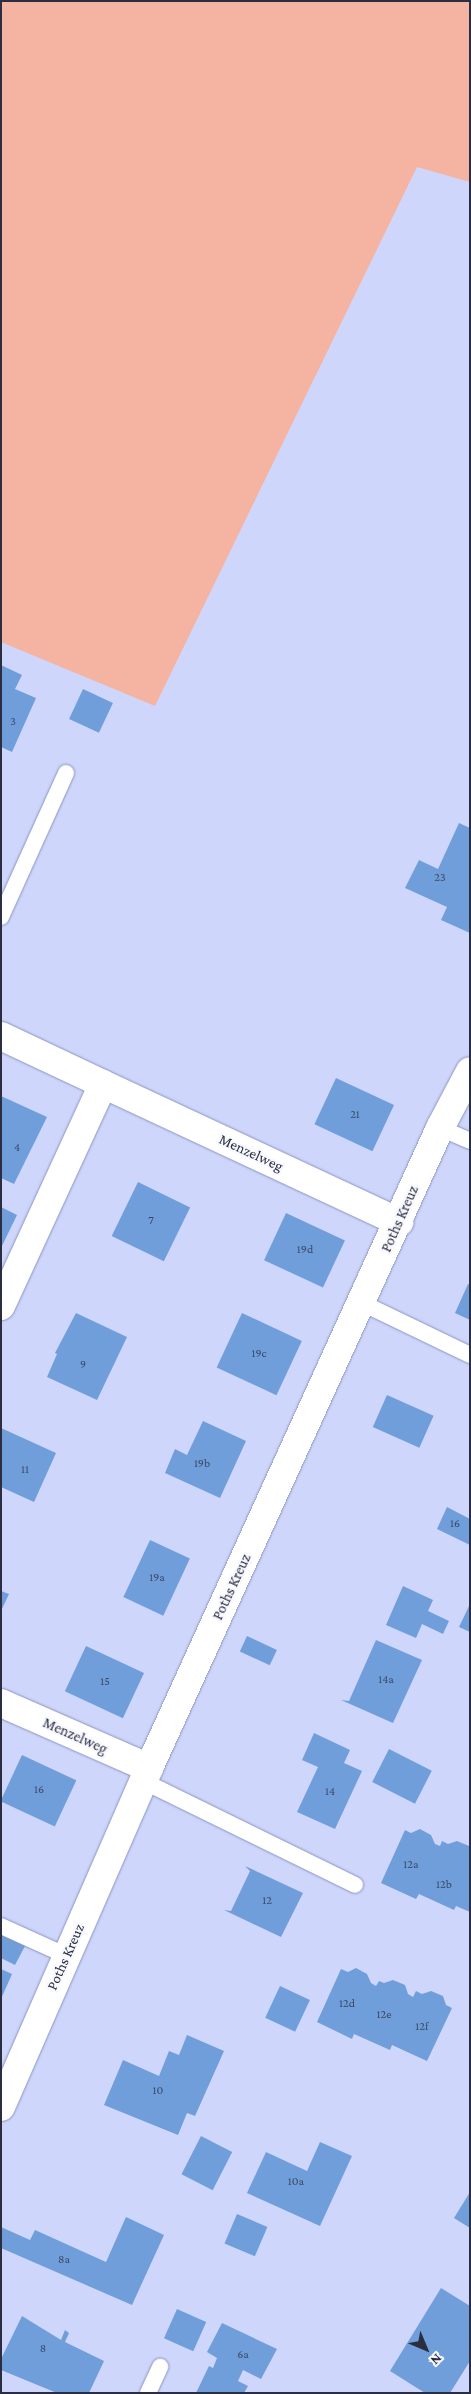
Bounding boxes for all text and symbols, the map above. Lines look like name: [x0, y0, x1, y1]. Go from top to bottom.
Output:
house number: 3: [10, 715, 16, 729]
house number: 23: [434, 871, 446, 885]
house number: 21: [350, 1108, 360, 1122]
street label: Menzelweg: [216, 1130, 286, 1176]
house number: 4: [14, 1141, 20, 1155]
street label: Poths Kreuz: [377, 1183, 423, 1255]
house number: 7: [148, 1214, 154, 1228]
house number: 19d: [297, 1243, 313, 1257]
house number: 19c: [251, 1347, 267, 1361]
house number: 9: [80, 1358, 86, 1372]
house number: 19b: [194, 1457, 210, 1471]
house number: 11: [21, 1463, 29, 1477]
house number: 16: [450, 1517, 460, 1531]
street label: Poths Kreuz: [209, 1551, 255, 1623]
house number: 19a: [149, 1571, 165, 1585]
house number: 14a: [378, 1673, 394, 1687]
house number: 15: [100, 1675, 110, 1689]
street label: Menzelweg: [40, 1714, 110, 1758]
house number: 16: [34, 1783, 44, 1797]
house number: 14: [325, 1785, 335, 1799]
house number: 12a: [403, 1858, 419, 1872]
house number: 12b: [436, 1878, 452, 1892]
house number: 12: [262, 1894, 272, 1908]
street label: Poths Kreuz: [43, 1921, 89, 1993]
house number: 12d: [339, 1997, 355, 2011]
house number: 12e: [377, 2008, 391, 2022]
house number: 12f: [415, 2020, 429, 2034]
house number: 10: [153, 2084, 163, 2098]
house number: 10a: [288, 2175, 304, 2189]
house number: 8a: [58, 2253, 70, 2267]
north arrow: [401, 2324, 451, 2374]
house number: 8: [40, 2342, 46, 2356]
house number: 6a: [237, 2348, 249, 2362]
text: N: [428, 2351, 446, 2369]

